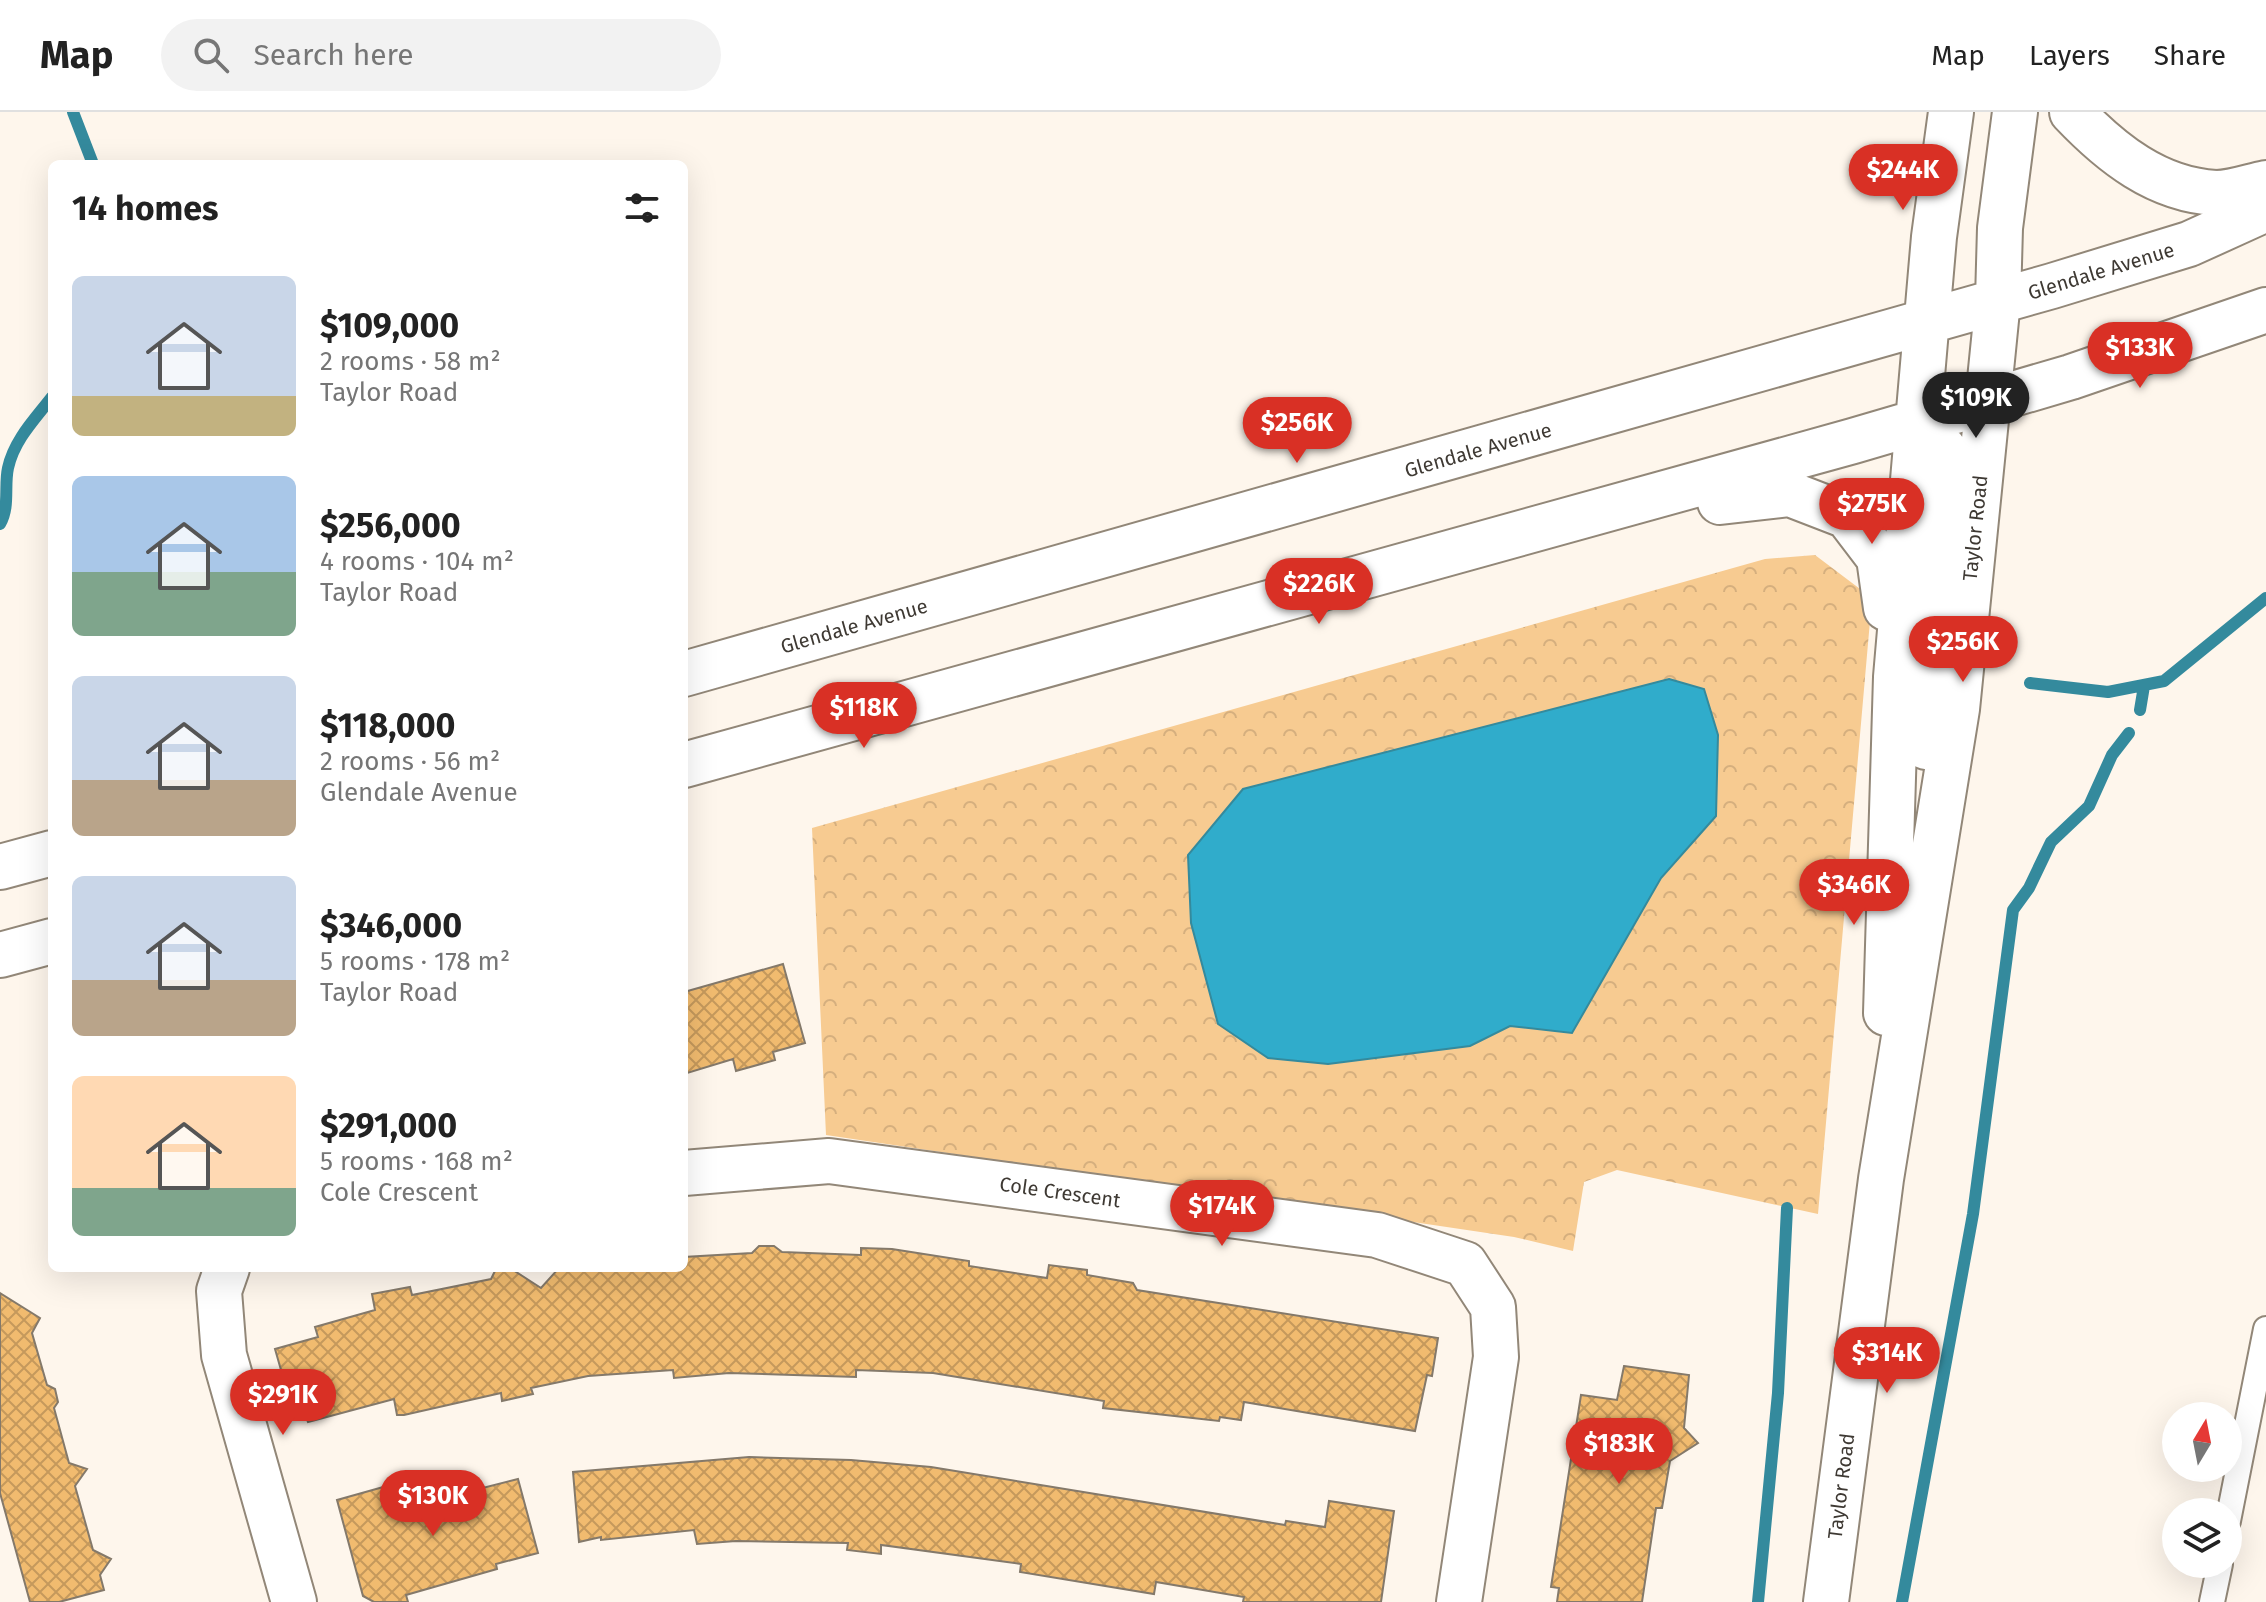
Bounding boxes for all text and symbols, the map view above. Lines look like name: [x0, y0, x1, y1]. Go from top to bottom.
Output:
search box: [161, 19, 721, 91]
text: Map: [40, 32, 113, 78]
icon: search: [189, 33, 233, 77]
text: Search here: [253, 37, 414, 73]
text: Map: [1931, 39, 1985, 72]
text: Layers: [2029, 39, 2110, 72]
text: Share: [2154, 39, 2226, 72]
pin: $244K: [1847, 144, 1959, 212]
text: $244K: [1867, 154, 1939, 185]
icon: filters: [620, 186, 664, 230]
text: 14 homes: [72, 188, 218, 229]
street label: Glendale Avenue: [2025, 237, 2177, 305]
text: $109,000: [320, 305, 459, 346]
icon: home: [136, 308, 232, 404]
pin: $133K: [2084, 322, 2196, 390]
text: $133K: [2106, 332, 2174, 363]
text: 2 rooms · 58 m²: [320, 346, 501, 377]
pin: $109K: [1920, 372, 2032, 440]
text: Taylor Road: [320, 377, 458, 408]
text: $109K: [1940, 382, 2012, 413]
pin: $256K: [1241, 397, 1353, 465]
text: $256K: [1261, 407, 1333, 438]
street label: Glendale Avenue: [1402, 418, 1554, 482]
street label: Taylor Road: [1958, 474, 1992, 582]
pin: $275K: [1816, 478, 1928, 546]
text: $275K: [1837, 488, 1907, 519]
text: $256,000: [320, 505, 461, 546]
icon: home: [136, 508, 232, 604]
text: 4 rooms · 104 m²: [320, 546, 514, 577]
pin: $226K: [1263, 558, 1375, 626]
text: $226K: [1283, 568, 1355, 599]
text: Taylor Road: [320, 577, 458, 608]
street label: Glendale Avenue: [778, 594, 930, 658]
pin: $256K: [1907, 616, 2019, 684]
text: $256K: [1927, 626, 1999, 657]
pin: $118K: [808, 682, 920, 750]
text: $118K: [830, 692, 898, 723]
text: $118,000: [320, 705, 456, 746]
icon: home: [136, 708, 232, 804]
text: 2 rooms · 56 m²: [320, 746, 500, 777]
text: Glendale Avenue: [320, 777, 518, 808]
pin: $346K: [1798, 859, 1910, 927]
text: $346K: [1817, 869, 1891, 900]
text: $346,000: [320, 905, 462, 946]
icon: home: [136, 908, 232, 1004]
text: 5 rooms · 178 m²: [320, 946, 510, 977]
text: Taylor Road: [320, 977, 458, 1008]
text: $291,000: [320, 1105, 457, 1146]
icon: home: [136, 1108, 232, 1204]
text: 5 rooms · 168 m²: [320, 1146, 513, 1177]
street label: Cole Crescent: [998, 1172, 1123, 1212]
text: Cole Crescent: [320, 1177, 478, 1208]
pin: $174K: [1166, 1180, 1278, 1248]
text: $174K: [1188, 1190, 1256, 1221]
pin: $314K: [1831, 1327, 1943, 1395]
text: $314K: [1852, 1337, 1922, 1368]
pin: $291K: [227, 1369, 339, 1437]
text: $291K: [248, 1379, 318, 1410]
north arrow: [2162, 1402, 2242, 1482]
map controls: [2162, 1402, 2242, 1578]
pin: $183K: [1563, 1418, 1675, 1486]
text: $183K: [1584, 1428, 1654, 1459]
street label: Taylor Road: [1823, 1432, 1859, 1540]
pin: $130K: [377, 1470, 489, 1538]
text: $130K: [398, 1480, 468, 1511]
button: layers: [2162, 1498, 2242, 1578]

